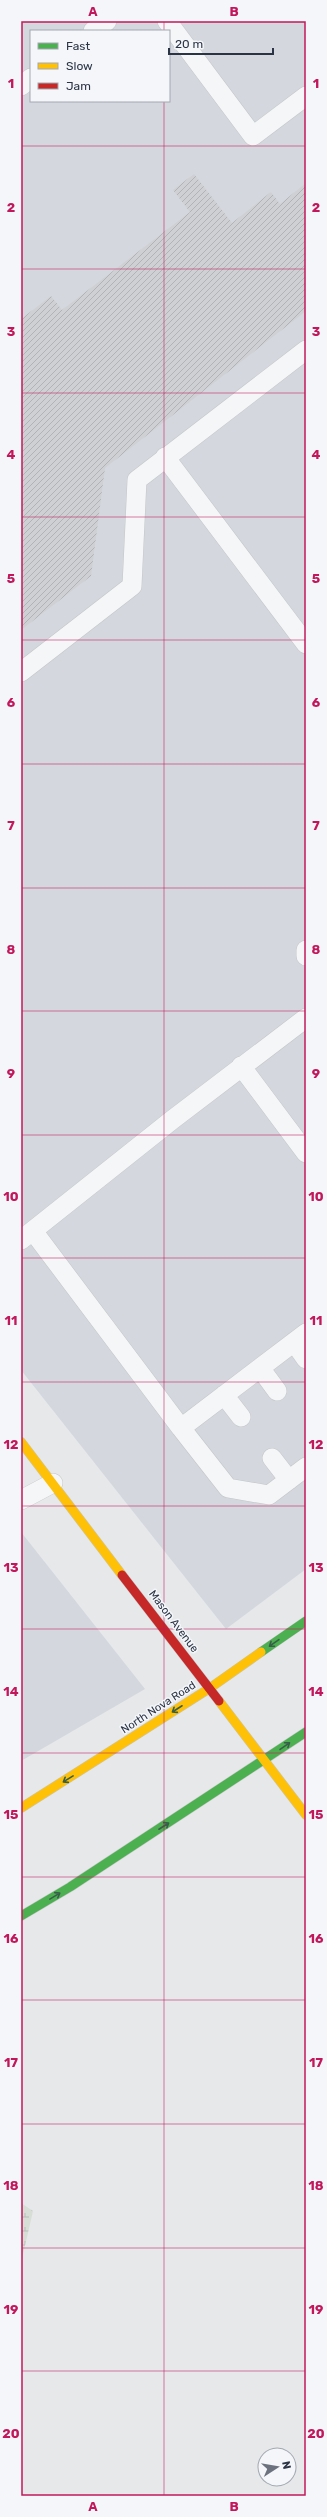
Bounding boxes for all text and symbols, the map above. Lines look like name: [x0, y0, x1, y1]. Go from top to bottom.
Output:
text: A: [88, 4, 98, 19]
text: B: [229, 4, 239, 19]
legend: [30, 30, 170, 102]
scale bar: [169, 30, 273, 56]
text: 20 m: [175, 37, 203, 51]
text: Fast: [66, 39, 90, 53]
text: Slow: [66, 59, 93, 73]
text: 1: [8, 76, 14, 91]
text: 1: [313, 76, 319, 91]
text: Jam: [66, 79, 91, 93]
text: 2: [7, 200, 15, 215]
text: 2: [312, 200, 320, 215]
text: 3: [7, 324, 16, 339]
text: 3: [312, 324, 321, 339]
text: 4: [7, 447, 16, 462]
text: 4: [312, 447, 321, 462]
text: 5: [7, 571, 15, 586]
text: 5: [312, 571, 320, 586]
text: 6: [7, 695, 16, 710]
text: 6: [312, 695, 321, 710]
text: 7: [7, 818, 15, 833]
text: 7: [312, 818, 320, 833]
text: 8: [7, 942, 16, 957]
text: 8: [312, 942, 321, 957]
text: 9: [7, 1066, 15, 1081]
text: 9: [312, 1066, 320, 1081]
text: 10: [3, 1189, 19, 1204]
text: 10: [308, 1189, 324, 1204]
text: 11: [5, 1313, 17, 1328]
text: 11: [310, 1313, 322, 1328]
text: 12: [4, 1437, 18, 1452]
text: 12: [309, 1437, 323, 1452]
text: 13: [3, 1560, 19, 1575]
text: 13: [308, 1560, 324, 1575]
street label: Mason Avenue: [146, 1588, 201, 1655]
one-way arrow: [269, 1639, 280, 1647]
street label: North Nova Road: [119, 1678, 198, 1736]
text: 14: [3, 1684, 19, 1699]
text: 14: [308, 1684, 324, 1699]
one-way arrow: [172, 1705, 183, 1713]
one-way arrow: [280, 1742, 291, 1750]
one-way arrow: [62, 1776, 74, 1784]
text: 15: [4, 1807, 18, 1822]
text: 15: [309, 1807, 323, 1822]
one-way arrow: [158, 1822, 169, 1830]
one-way arrow: [49, 1892, 61, 1900]
text: 16: [4, 1931, 19, 1946]
text: 16: [309, 1931, 324, 1946]
text: 17: [4, 2055, 19, 2070]
text: 17: [309, 2055, 324, 2070]
text: 18: [3, 2178, 19, 2193]
text: 18: [308, 2178, 324, 2193]
text: 19: [4, 2302, 18, 2317]
text: 19: [309, 2302, 323, 2317]
text: 20: [2, 2426, 20, 2441]
text: 20: [307, 2426, 325, 2441]
north arrow: [257, 2447, 297, 2487]
text: N: [279, 2460, 293, 2470]
text: A: [88, 2499, 98, 2514]
text: B: [229, 2499, 239, 2514]

